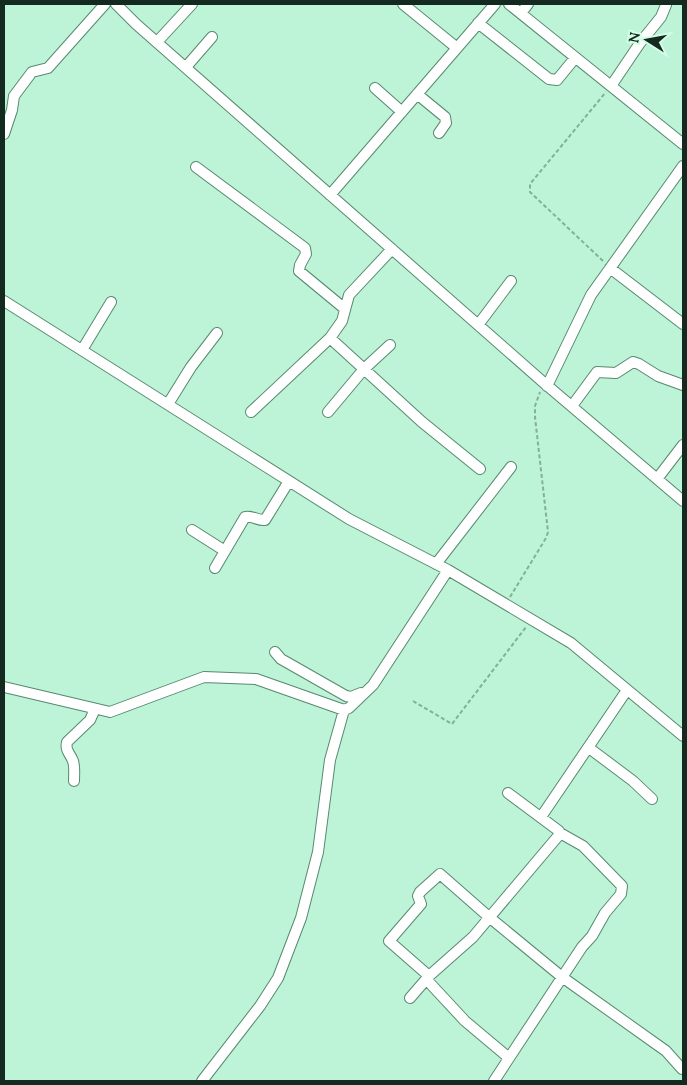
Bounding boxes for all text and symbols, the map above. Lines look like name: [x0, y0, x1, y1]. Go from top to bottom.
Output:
north arrow: [622, 15, 672, 65]
text: N: [624, 30, 644, 45]

